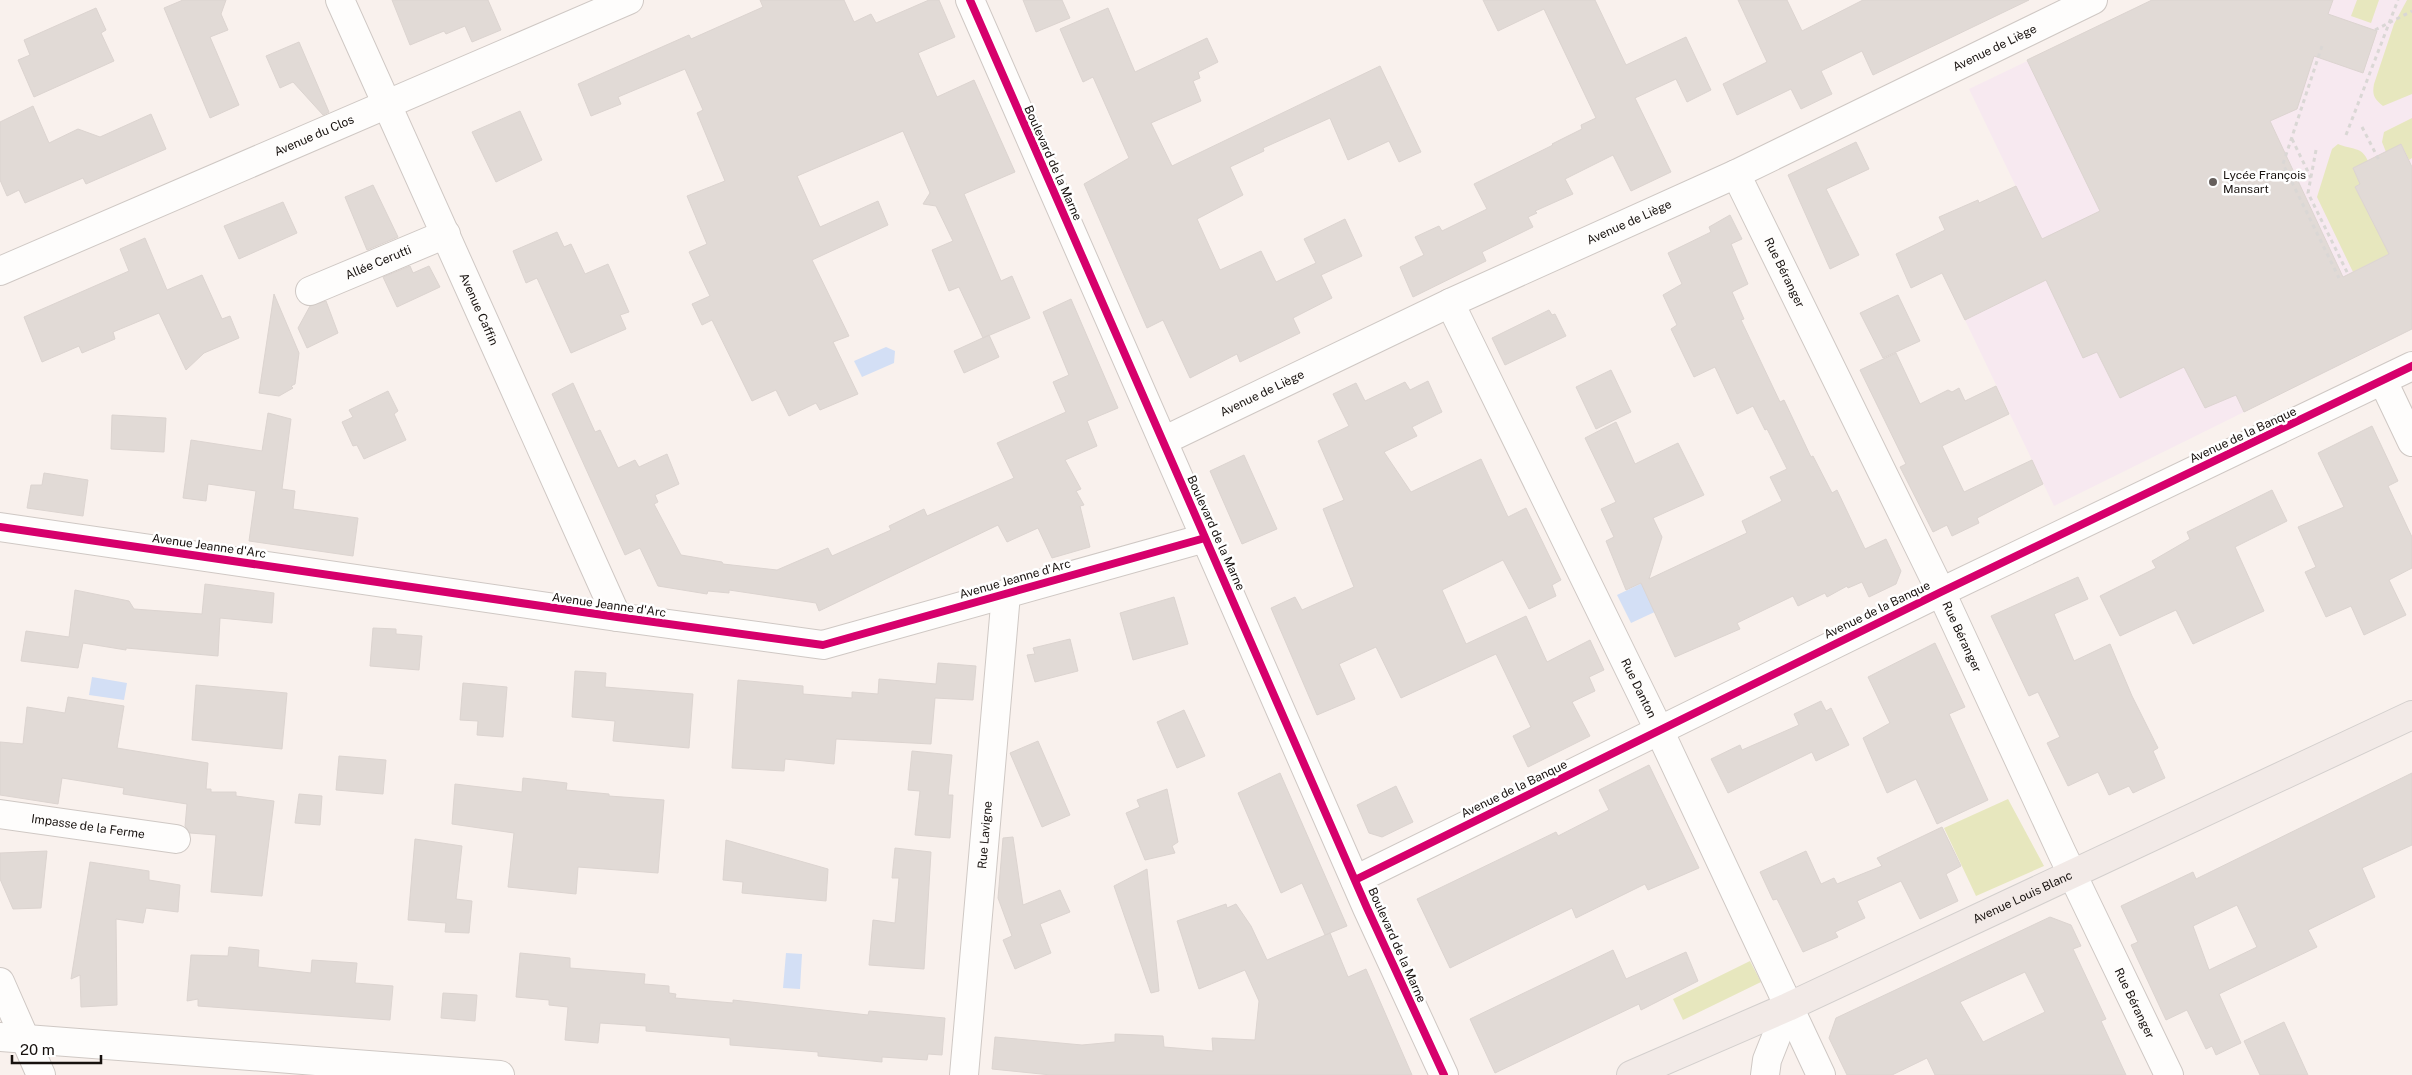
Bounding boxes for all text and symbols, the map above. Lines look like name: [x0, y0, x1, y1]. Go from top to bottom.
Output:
street label: Avenue de Liège: [1950, 21, 2039, 74]
street label: Boulevard de la Marne: [1021, 103, 1085, 223]
street label: Avenue du Clos: [272, 112, 356, 159]
place label: Lycée François Mansart: [2223, 168, 2306, 196]
marker: Lycée François Mansart: [2207, 176, 2219, 188]
street label: Avenue de Liège: [1585, 197, 1674, 247]
street label: Rue Béranger: [1761, 235, 1808, 310]
street label: Allée Cerutti: [343, 242, 413, 282]
street label: Avenue Caffin: [457, 271, 501, 348]
street label: Avenue de Liège: [1218, 367, 1307, 419]
street label: Avenue de la Banque: [2187, 404, 2299, 466]
street label: Boulevard de la Marne: [1184, 473, 1248, 593]
street label: Avenue Jeanne d'Arc: [151, 531, 267, 561]
street label: Avenue Jeanne d'Arc: [958, 556, 1072, 602]
street label: Avenue de la Banque: [1822, 578, 1933, 642]
street label: Avenue Jeanne d'Arc: [551, 590, 667, 620]
street label: Rue Béranger: [1939, 599, 1984, 675]
street label: Rue Danton: [1618, 656, 1659, 720]
street label: Avenue de la Banque: [1459, 757, 1570, 821]
street label: Rue Lavigne: [975, 800, 995, 869]
street label: Impasse de la Ferme: [30, 812, 146, 842]
street label: Avenue Louis Blanc: [1970, 868, 2075, 927]
street label: Boulevard de la Marne: [1365, 885, 1429, 1005]
street label: Rue Béranger: [2112, 966, 2157, 1041]
scale bar: [12, 1032, 101, 1064]
text: 20 m: [20, 1041, 55, 1058]

